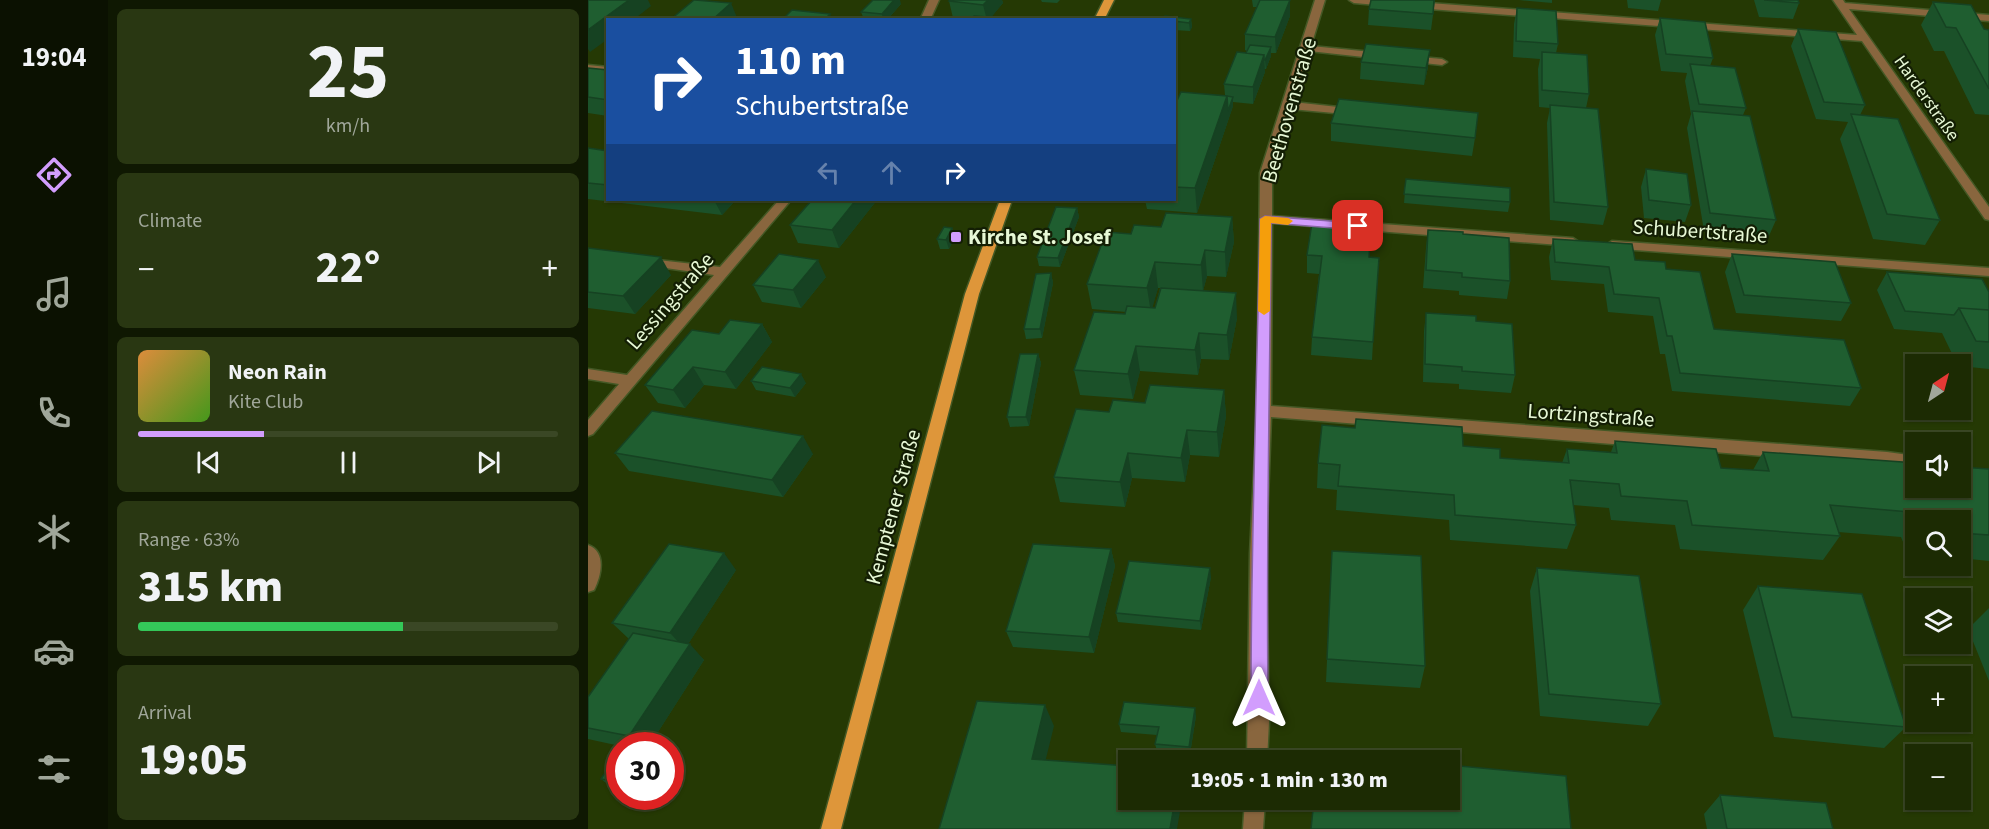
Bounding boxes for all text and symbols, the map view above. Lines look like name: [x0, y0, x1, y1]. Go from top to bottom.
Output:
text: 25: [307, 17, 389, 128]
text: 110 m: [735, 31, 846, 91]
street label: Beethovenstraße: [1254, 34, 1324, 186]
text: 19:04: [21, 38, 87, 77]
icon: right: [636, 42, 714, 120]
street label: Harderstraße: [1888, 50, 1965, 146]
text: Schubertstraße: [735, 87, 909, 126]
text: km/h: [326, 112, 370, 140]
icon: directions: [33, 154, 75, 196]
icon: left: [812, 156, 845, 189]
icon: ahead: [875, 156, 908, 189]
icon: right: [938, 156, 971, 189]
pin: [1332, 200, 1383, 251]
text: Climate: [138, 207, 202, 235]
icon: arrive: [1341, 209, 1374, 242]
street label: Schubertstraße: [1632, 211, 1768, 251]
place label: Kirche St. Josef: [968, 222, 1111, 252]
marker: Kirche St. Josef: [949, 230, 963, 244]
text: 22°: [316, 236, 380, 300]
text: −: [138, 246, 154, 293]
text: +: [542, 246, 558, 293]
street label: Lessingstraße: [619, 246, 721, 356]
icon: music: [33, 273, 75, 315]
north arrow: [1905, 354, 1971, 420]
map controls: [1905, 354, 1971, 810]
text: Neon Rain: [228, 356, 327, 388]
text: Kite Club: [228, 388, 303, 416]
icon: phone: [33, 392, 75, 434]
street label: Lortzingstraße: [1526, 396, 1656, 434]
street label: Kemptener Straße: [858, 426, 928, 588]
button: sound: [1905, 432, 1971, 498]
icon: previous: [192, 446, 225, 479]
icon: pause: [332, 446, 365, 479]
icon: next: [472, 446, 505, 479]
button: search: [1905, 510, 1971, 576]
icon: climate: [33, 511, 75, 553]
text: Range · 63%: [138, 526, 239, 554]
text: 315 km: [138, 555, 283, 619]
button: layers: [1905, 588, 1971, 654]
icon: car: [33, 630, 75, 672]
position arrow: [1227, 666, 1291, 730]
button: +: [1905, 666, 1971, 732]
text: Arrival: [138, 699, 192, 727]
text: 19:05: [138, 728, 248, 792]
speed limit sign: 30: [606, 732, 684, 810]
button: −: [1905, 744, 1971, 810]
icon: filters: [33, 748, 75, 790]
text: 19:05 · 1 min · 130 m: [1190, 764, 1388, 796]

